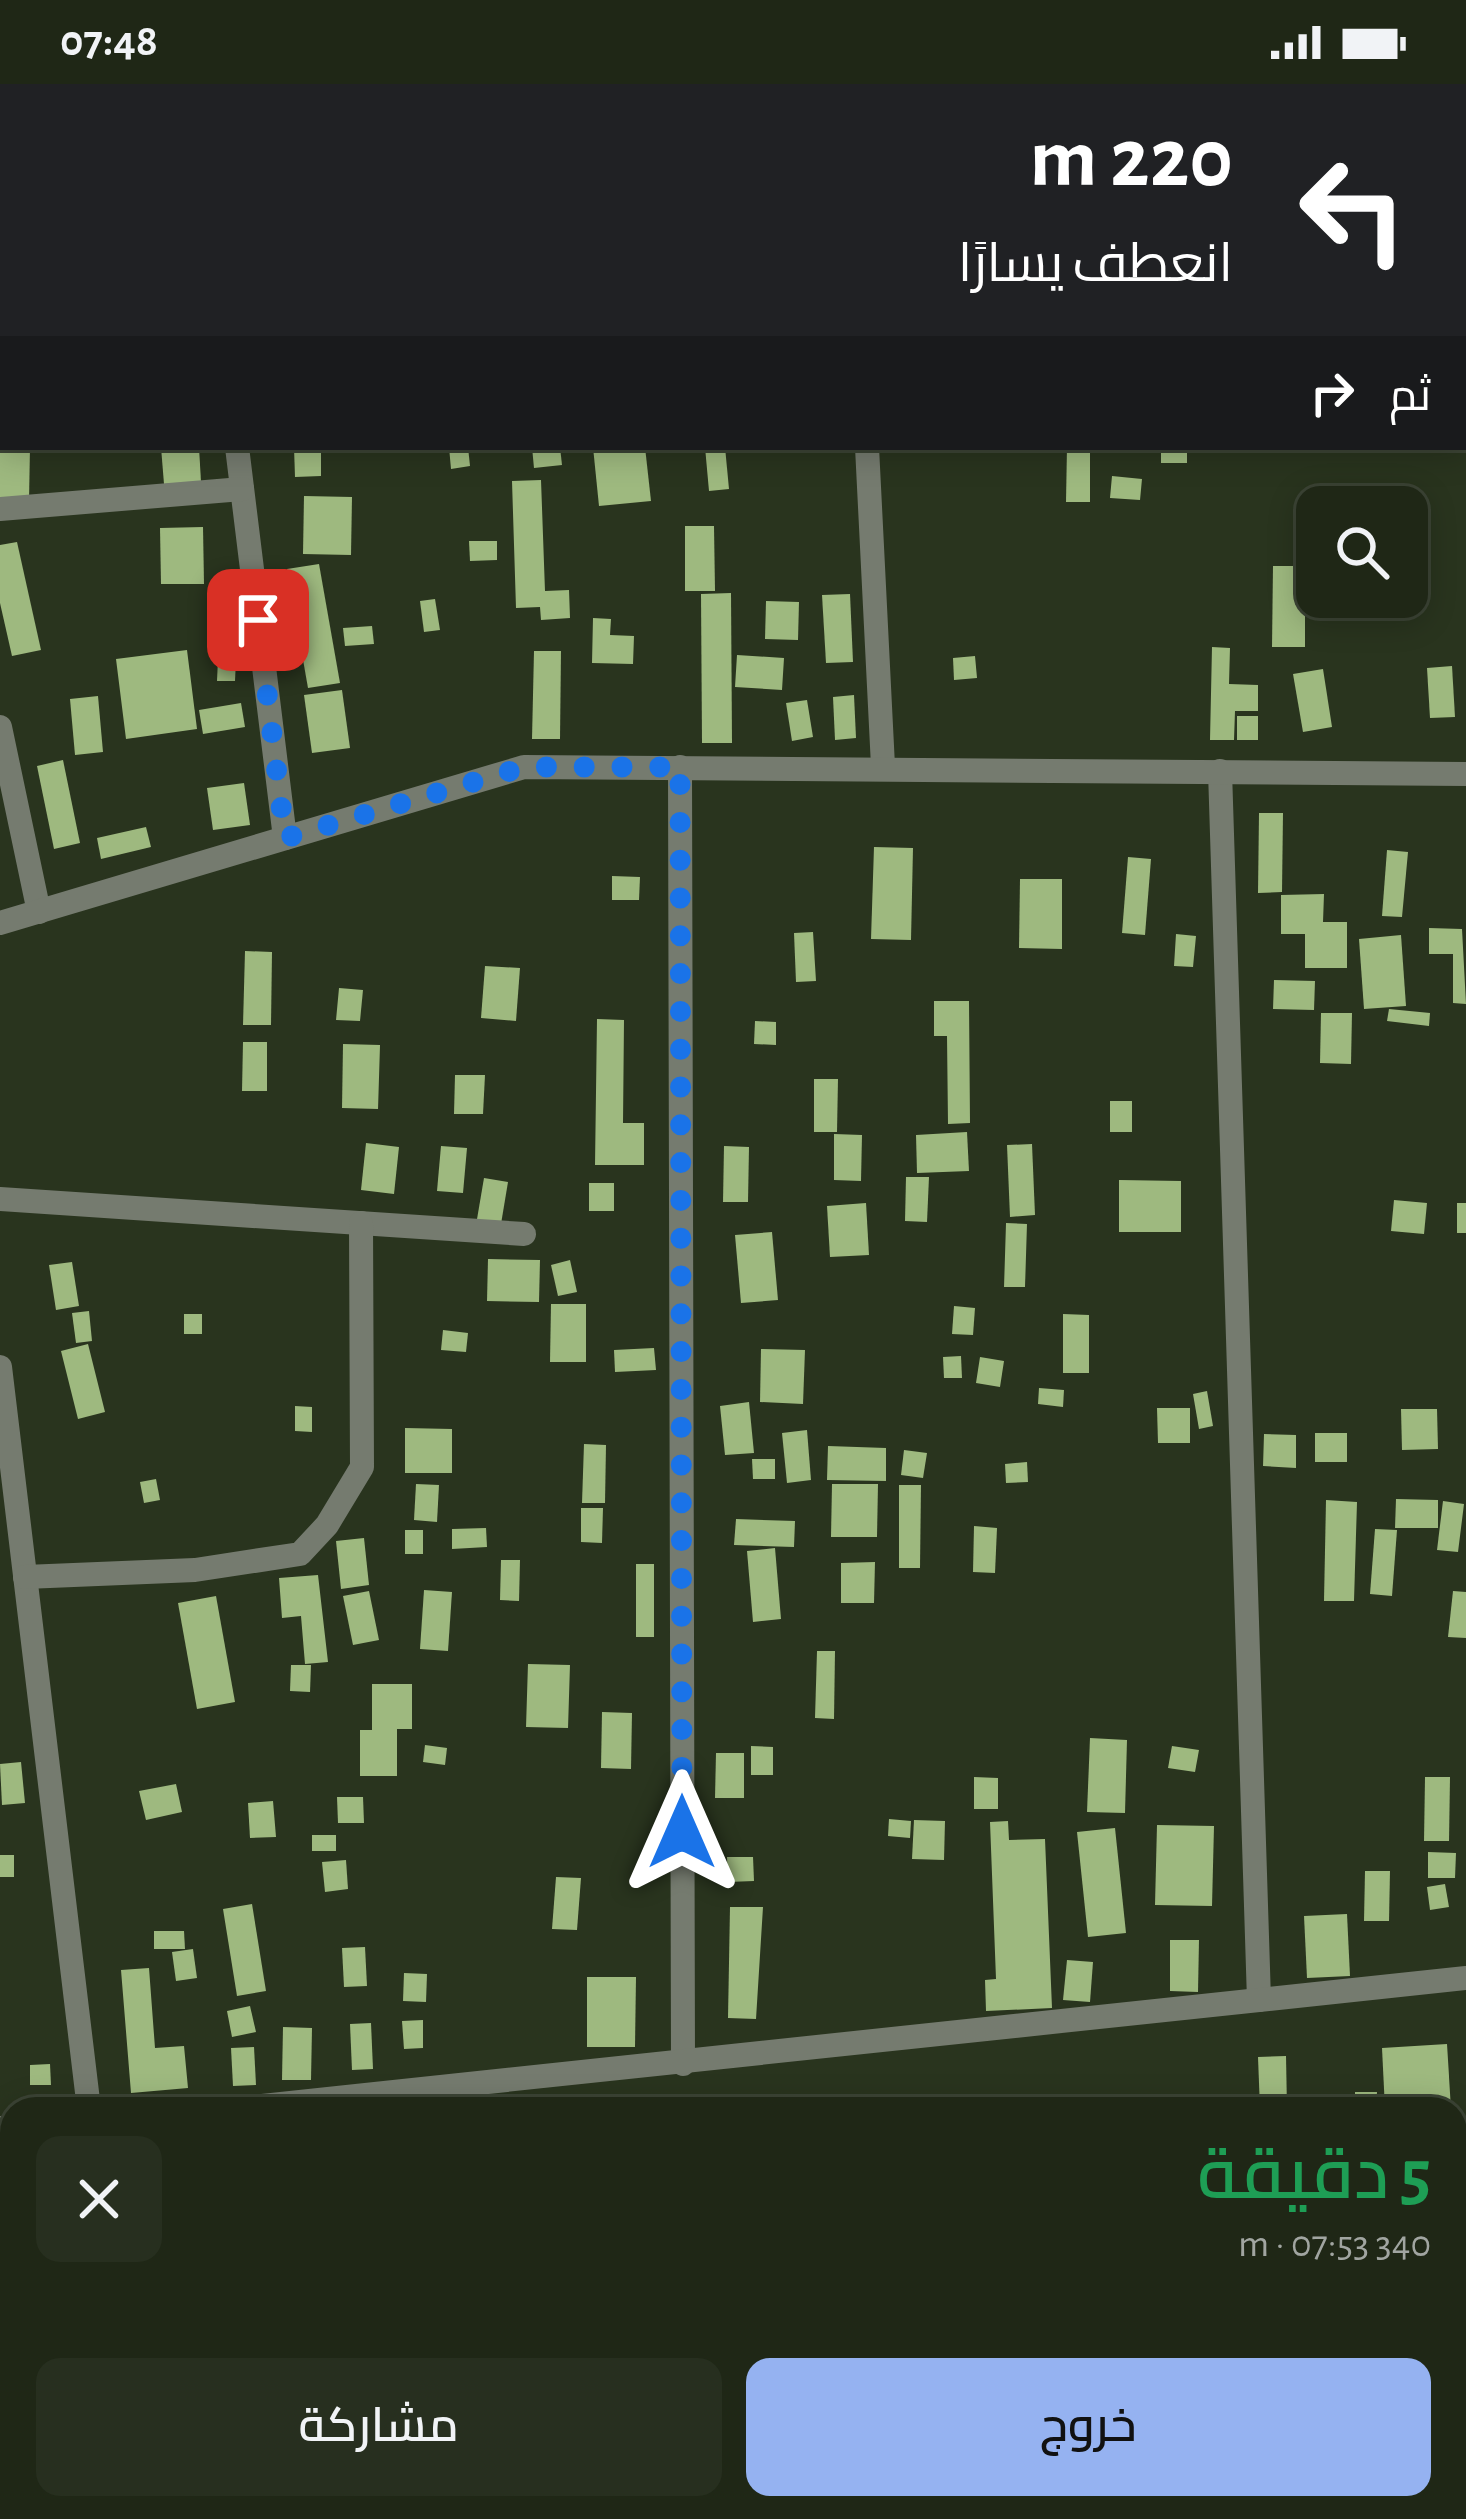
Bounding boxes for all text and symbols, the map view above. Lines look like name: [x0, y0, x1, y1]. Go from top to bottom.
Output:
text: 07:48: [60, 19, 158, 64]
text: 220 m: [1030, 118, 1233, 202]
icon: left: [1275, 132, 1431, 288]
text: انعطف يسارًا: [958, 238, 1233, 292]
icon: right: [1299, 360, 1365, 426]
text: ثم: [1389, 374, 1431, 419]
map controls: [1296, 486, 1428, 618]
button: search: [1296, 486, 1428, 618]
pin: [207, 569, 309, 671]
icon: arrive: [225, 587, 291, 653]
position arrow: [619, 1769, 745, 1895]
button: close: [36, 2136, 162, 2262]
text: 5 دقيقة: [1197, 2140, 1431, 2212]
text: 340 m · 07:53: [1238, 2225, 1431, 2264]
button: مشاركة: [36, 2358, 722, 2496]
button: خروج: [746, 2358, 1431, 2496]

